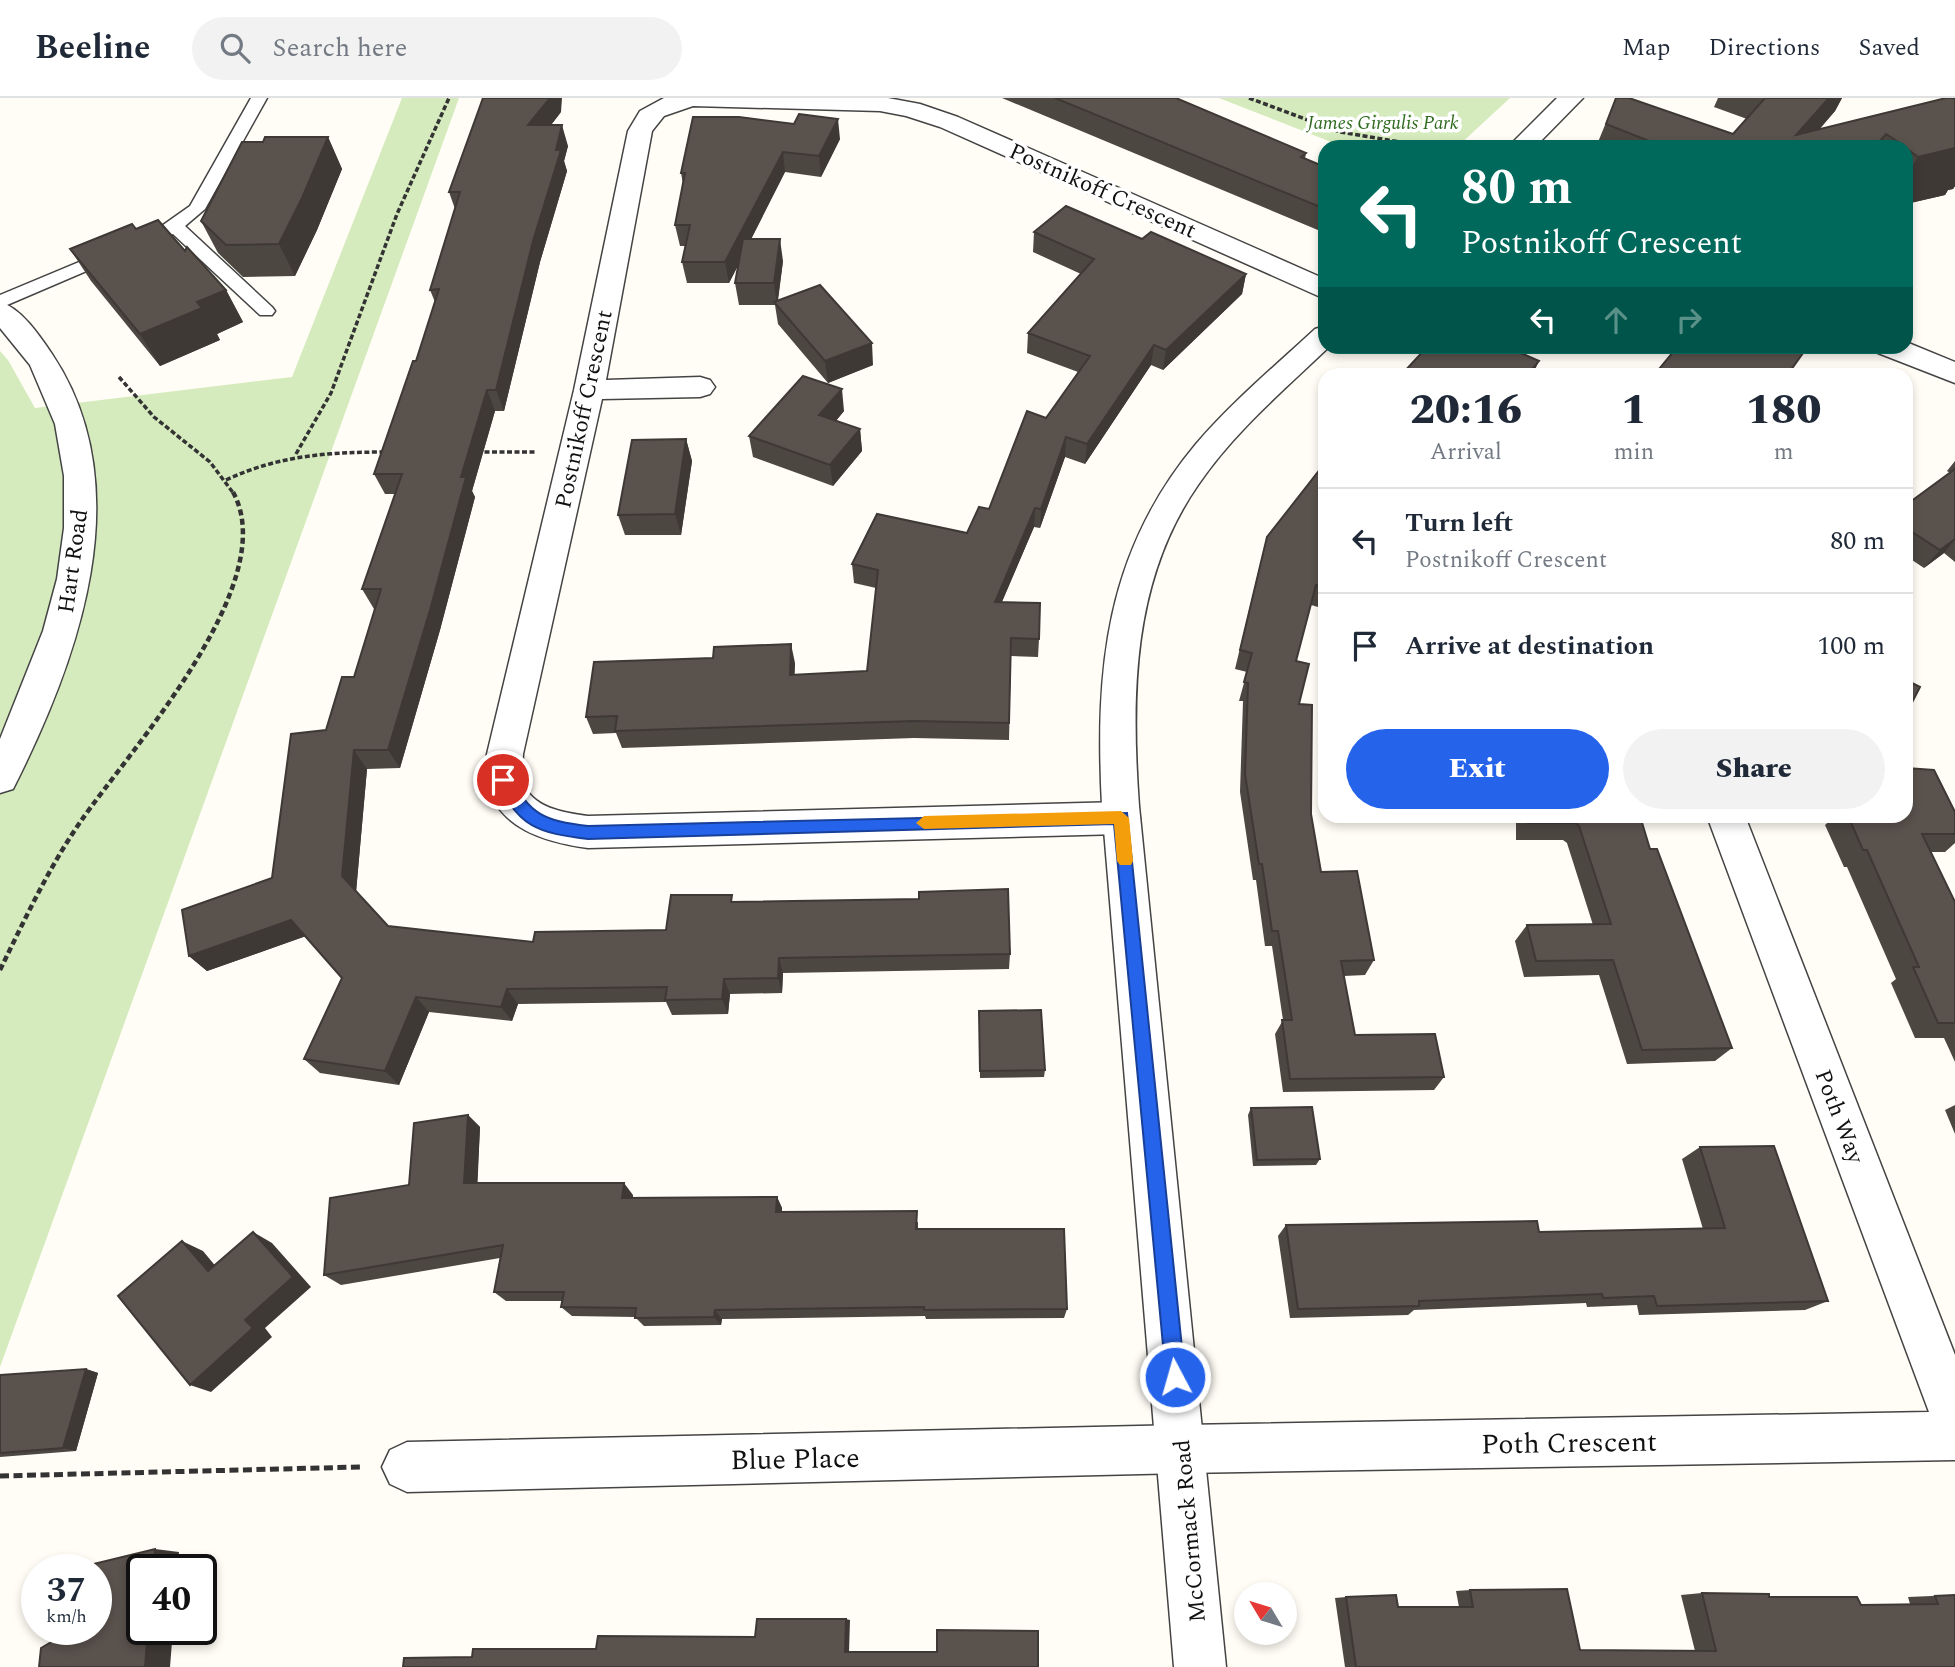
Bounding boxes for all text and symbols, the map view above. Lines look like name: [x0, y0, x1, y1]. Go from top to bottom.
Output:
search box: [192, 17, 682, 80]
text: Beeline: [35, 23, 150, 73]
text: Search here: [272, 28, 407, 68]
icon: search: [216, 29, 254, 67]
text: Map: [1622, 30, 1670, 66]
text: Directions: [1708, 30, 1820, 66]
text: Saved: [1858, 30, 1920, 66]
park label: James Girgulis Park: [1305, 109, 1459, 138]
street label: Postnikoff Crescent: [1003, 134, 1202, 248]
text: 80 m: [1461, 151, 1572, 226]
icon: left: [1346, 168, 1437, 259]
text: Postnikoff Crescent: [1461, 219, 1742, 268]
icon: left: [1524, 301, 1562, 339]
icon: ahead: [1597, 301, 1635, 339]
icon: right: [1670, 301, 1708, 339]
street label: Postnikoff Crescent: [546, 307, 623, 512]
text: 20:16: [1410, 379, 1522, 442]
text: 1: [1621, 379, 1647, 442]
text: 180: [1746, 379, 1821, 442]
text: Arrival: [1430, 435, 1502, 470]
text: min: [1614, 435, 1654, 470]
text: m: [1774, 435, 1793, 470]
text: Turn left: [1405, 503, 1513, 543]
street label: Hart Road: [49, 507, 98, 616]
text: 80 m: [1830, 521, 1885, 561]
icon: left: [1346, 522, 1384, 560]
text: Postnikoff Crescent: [1405, 543, 1607, 578]
text: Arrive at destination: [1405, 626, 1654, 666]
text: 100 m: [1817, 626, 1885, 666]
icon: arrive: [1346, 627, 1384, 665]
button: Exit: [1346, 729, 1609, 809]
button: Share: [1623, 729, 1885, 809]
pin: [473, 750, 533, 810]
icon: arrive: [484, 761, 522, 799]
street label: Poth Way: [1805, 1064, 1873, 1170]
position arrow: [1138, 1340, 1212, 1414]
street label: Poth Crescent: [1481, 1420, 1657, 1467]
street label: Blue Place: [730, 1437, 860, 1482]
street label: McCormack Road: [1165, 1438, 1216, 1624]
speed limit sign: 40: [126, 1554, 217, 1645]
text: 37: [47, 1564, 86, 1617]
north arrow: [1234, 1582, 1297, 1645]
map controls: [1234, 1582, 1297, 1645]
text: km/h: [46, 1603, 87, 1630]

